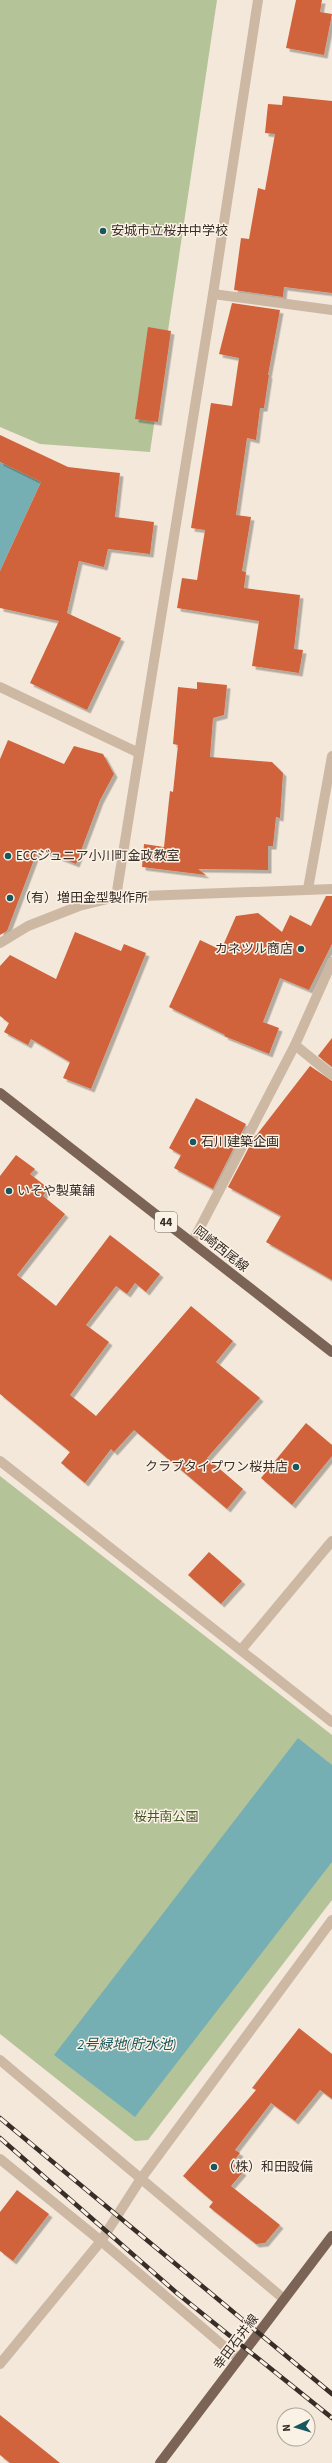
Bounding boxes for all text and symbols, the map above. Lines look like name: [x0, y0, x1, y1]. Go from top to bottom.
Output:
place label: 安城市立桜井中学校: [111, 222, 228, 240]
marker: 安城市立桜井中学校: [98, 226, 108, 236]
place label: ECCジュニア小川町金政教室: [16, 847, 179, 865]
marker: ECCジュニア小川町金政教室: [3, 851, 13, 861]
place label: （有）増田金型製作所: [18, 889, 148, 907]
marker: （有）増田金型製作所: [5, 893, 15, 903]
place label: カネツル商店: [215, 940, 293, 958]
marker: カネツル商店: [296, 944, 306, 954]
place label: 石川建築企画: [201, 1133, 279, 1151]
marker: 石川建築企画: [188, 1137, 198, 1147]
place label: いそや製菓舗: [17, 1182, 95, 1200]
marker: いそや製菓舗: [4, 1186, 14, 1196]
road number: 44: [155, 1212, 177, 1232]
street label: 岡崎西尾線: [190, 1222, 252, 1276]
place label: クラブタイプワン桜井店: [145, 1458, 288, 1476]
marker: クラブタイプワン桜井店: [291, 1462, 301, 1472]
park label: 桜井南公園: [133, 1808, 199, 1826]
water label: 2号緑地(貯水池): [77, 2035, 176, 2055]
place label: （株）和田設備: [222, 2158, 313, 2176]
marker: （株）和田設備: [209, 2162, 219, 2172]
street label: 幸田石井線: [209, 2311, 263, 2373]
north arrow: [276, 2407, 316, 2447]
text: N: [279, 2424, 294, 2432]

